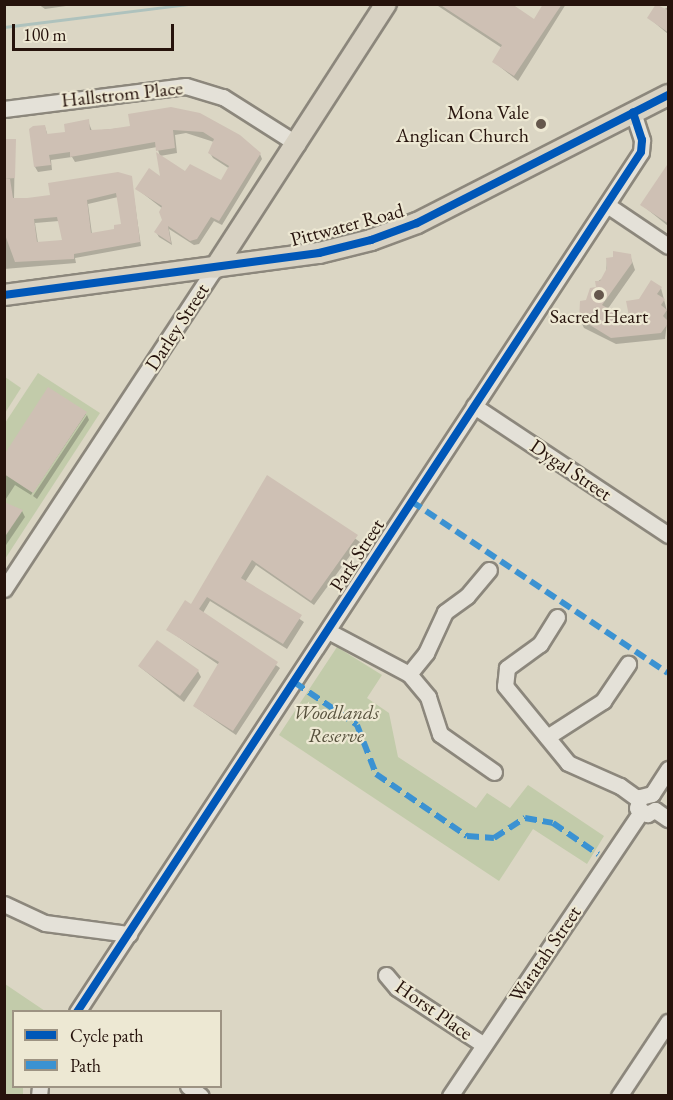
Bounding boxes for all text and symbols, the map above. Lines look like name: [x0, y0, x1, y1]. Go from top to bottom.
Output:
scale bar: [15, 12, 177, 50]
text: 100 m: [23, 23, 67, 46]
street label: Hallstrom Place: [60, 76, 184, 112]
place label: Mona Vale Anglican Church: [396, 100, 529, 147]
marker: Mona Vale Anglican Church: [534, 117, 548, 131]
street label: Pittwater Road: [288, 198, 406, 252]
street label: Darley Street: [140, 279, 214, 375]
marker: Sacred Heart: [592, 288, 606, 302]
place label: Sacred Heart: [550, 304, 648, 328]
street label: Dygal Street: [526, 434, 616, 506]
street label: Park Street: [325, 514, 389, 596]
park label: Woodlands Reserve: [293, 701, 379, 748]
street label: Waratah Street: [504, 901, 586, 1007]
street label: Horst Place: [391, 975, 477, 1045]
legend: [12, 1010, 222, 1088]
text: Cycle path: [70, 1024, 144, 1047]
text: Path: [70, 1054, 101, 1077]

